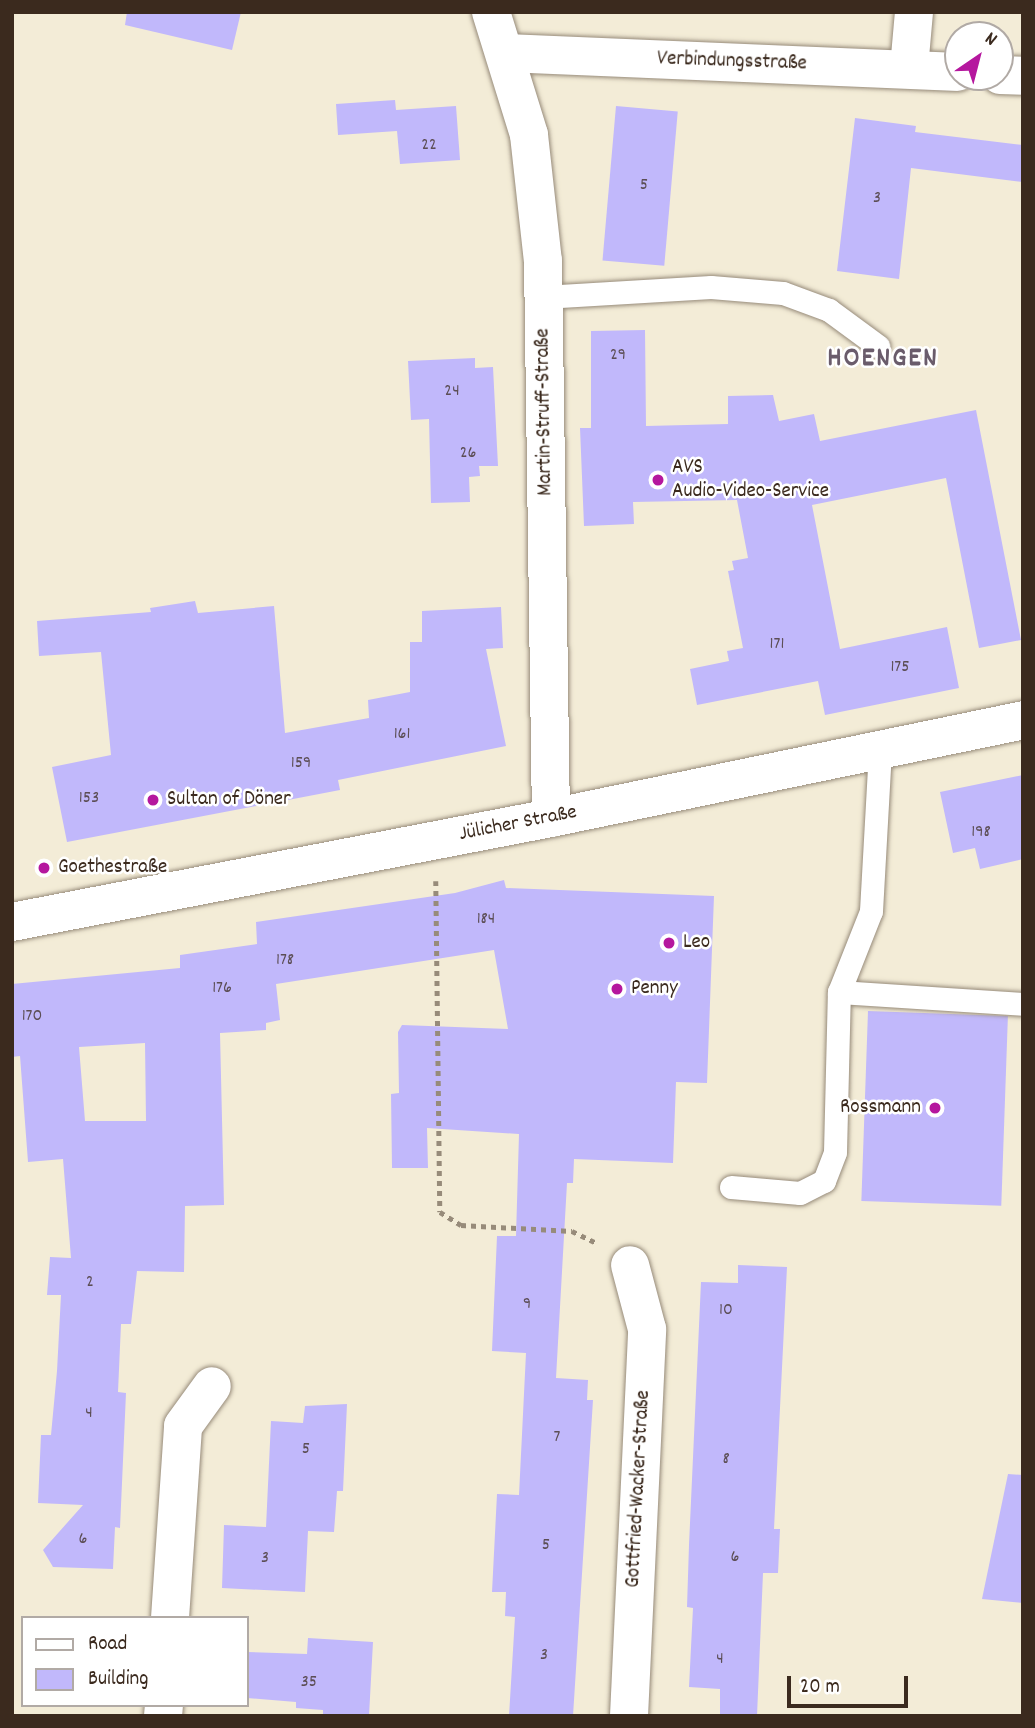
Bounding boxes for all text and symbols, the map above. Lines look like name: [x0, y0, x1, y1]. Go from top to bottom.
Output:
north arrow: [944, 21, 1014, 91]
text: N: [979, 26, 1002, 54]
street label: Verbindungsstraße: [657, 47, 807, 77]
house number: 22: [421, 135, 437, 157]
house number: 5: [640, 175, 648, 197]
house number: 3: [873, 188, 881, 210]
street label: Martin-Struff-Straße: [531, 328, 559, 496]
district label: HOENGEN: [828, 343, 938, 377]
house number: 29: [610, 345, 626, 367]
house number: 24: [444, 381, 460, 403]
house number: 26: [460, 443, 476, 465]
place label: AVS Audio-Video-Service: [672, 455, 829, 505]
marker: AVS Audio-Video-Service: [650, 472, 666, 488]
house number: 171: [770, 634, 784, 656]
house number: 175: [890, 657, 910, 679]
house number: 161: [394, 724, 410, 746]
house number: 159: [291, 753, 311, 775]
place label: Sultan of Döner: [167, 787, 291, 813]
house number: 153: [79, 788, 99, 810]
marker: Sultan of Döner: [145, 792, 161, 808]
street label: Jülicher Straße: [457, 800, 579, 848]
house number: 198: [971, 822, 991, 844]
place label: Goethestraße: [58, 855, 167, 881]
marker: Goethestraße: [36, 860, 52, 876]
house number: 184: [477, 909, 495, 931]
place label: Leo: [683, 930, 710, 956]
marker: Leo: [661, 935, 677, 951]
house number: 178: [276, 950, 294, 972]
place label: Penny: [631, 976, 678, 1002]
house number: 176: [212, 978, 232, 1000]
marker: Penny: [609, 981, 625, 997]
house number: 170: [22, 1006, 42, 1028]
place label: Rossmann: [840, 1095, 921, 1121]
marker: Rossmann: [927, 1100, 943, 1116]
house number: 2: [86, 1272, 94, 1294]
house number: 9: [523, 1294, 531, 1316]
house number: 10: [719, 1300, 733, 1322]
street label: Gottfried-Wacker-Straße: [621, 1390, 657, 1588]
house number: 4: [85, 1403, 93, 1425]
house number: 7: [554, 1427, 560, 1449]
house number: 5: [302, 1439, 310, 1461]
house number: 8: [722, 1449, 730, 1471]
house number: 6: [79, 1529, 87, 1551]
house number: 5: [542, 1535, 550, 1557]
house number: 6: [731, 1547, 739, 1569]
house number: 3: [261, 1548, 269, 1570]
legend: [21, 1616, 248, 1707]
text: Road: [88, 1630, 127, 1660]
house number: 3: [540, 1645, 548, 1667]
house number: 4: [716, 1649, 724, 1671]
scale bar: [790, 1662, 911, 1706]
text: Building: [88, 1665, 148, 1695]
house number: 35: [301, 1672, 317, 1694]
text: 20 m: [800, 1673, 840, 1703]

